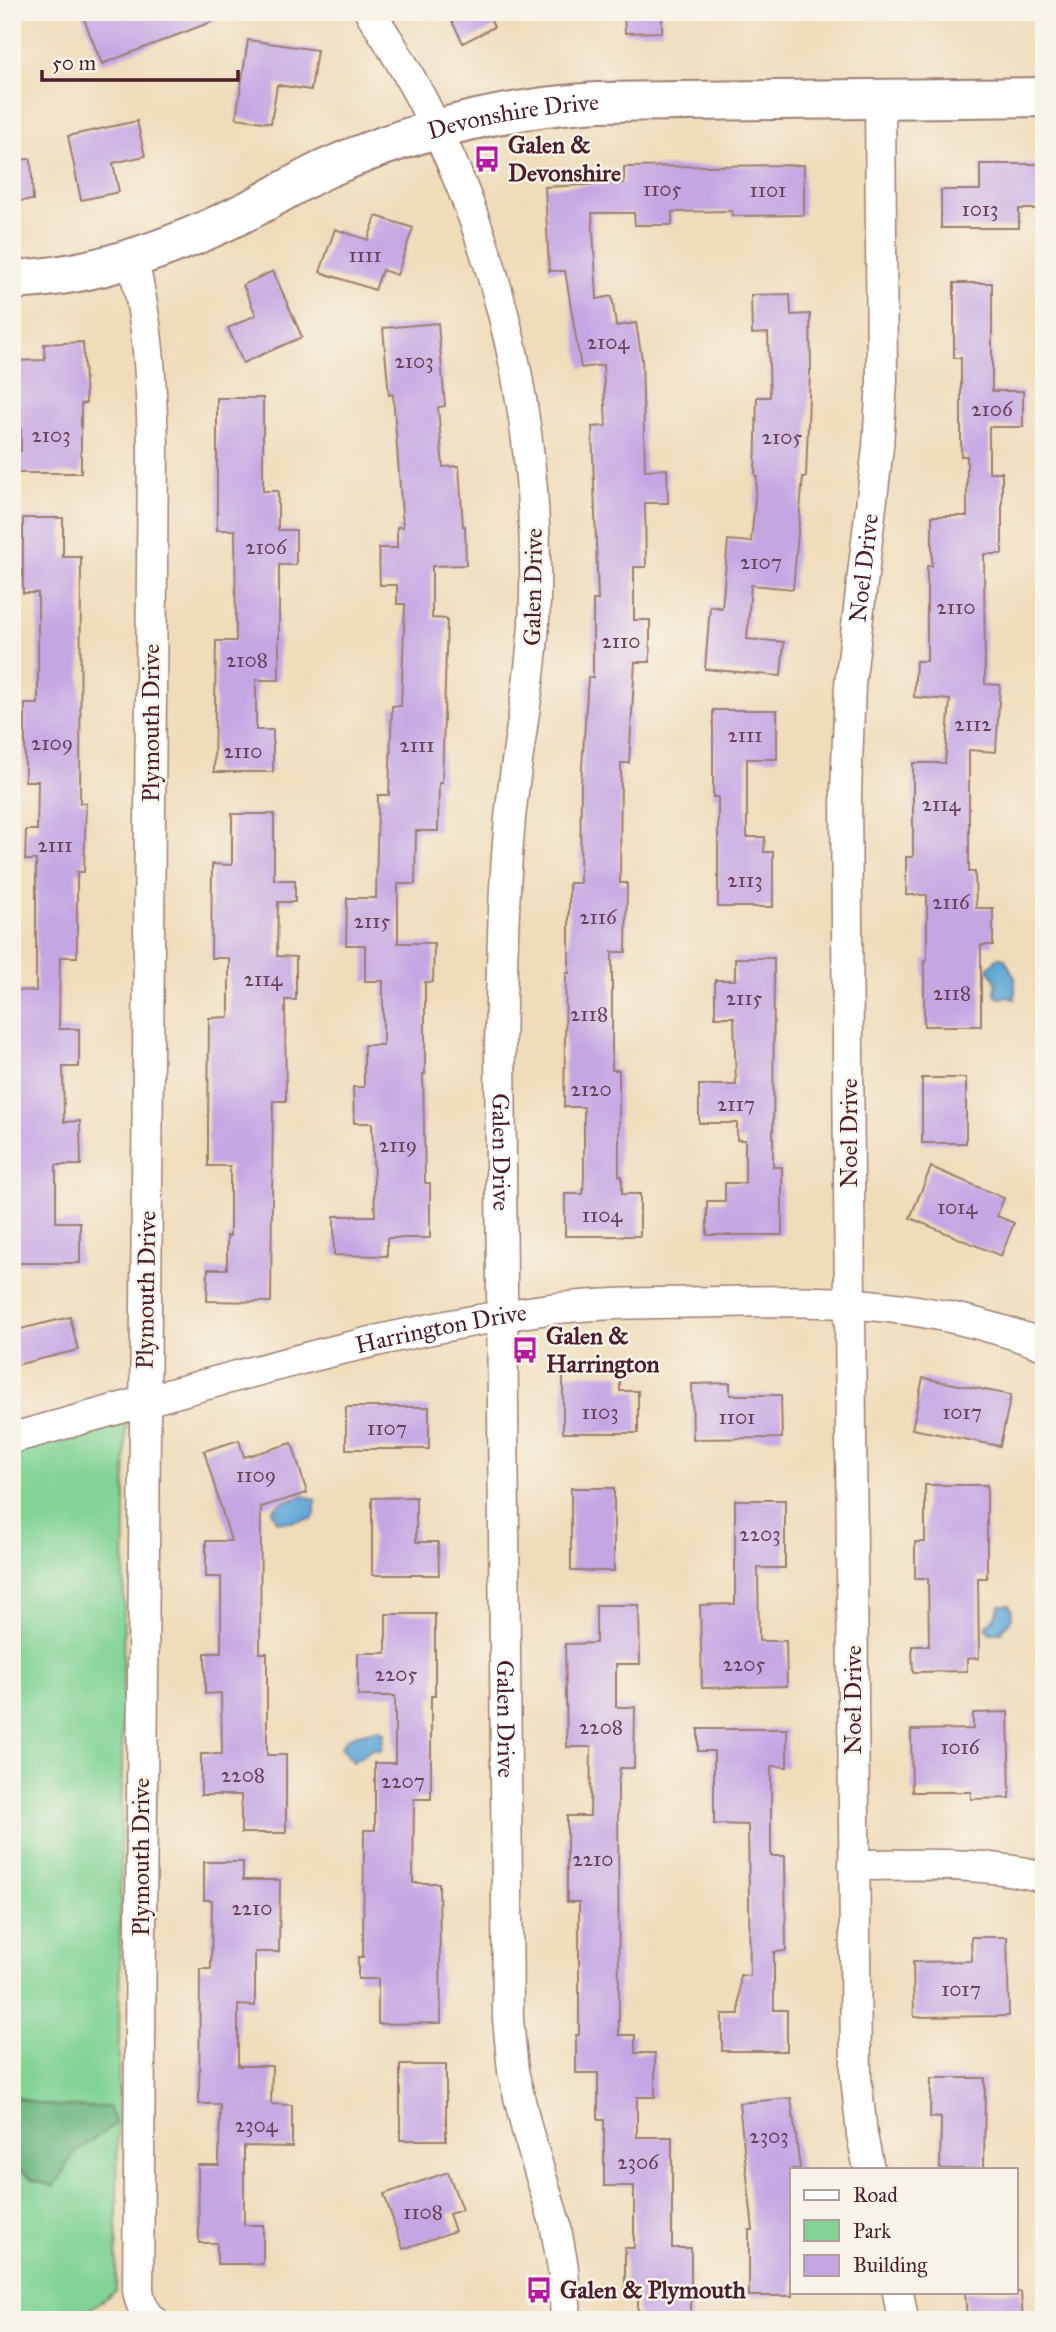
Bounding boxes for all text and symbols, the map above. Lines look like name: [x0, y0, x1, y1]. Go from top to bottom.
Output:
scale bar: [42, 38, 238, 82]
text: 50 m: [52, 50, 97, 76]
street label: Devonshire Drive: [424, 87, 600, 146]
place label: Galen & Devonshire: [508, 130, 621, 188]
bus stop icon: Galen & Devonshire: [472, 144, 502, 174]
house number: 1105: [643, 176, 681, 202]
house number: 1101: [750, 177, 786, 203]
house number: 1013: [962, 196, 998, 222]
house number: 1111: [348, 242, 382, 268]
house number: 2104: [587, 329, 631, 355]
house number: 2103: [394, 348, 434, 374]
house number: 2106: [971, 396, 1014, 422]
house number: 2103: [31, 422, 71, 448]
house number: 2105: [762, 424, 803, 450]
street label: Noel Drive: [842, 512, 885, 624]
street label: Galen Drive: [517, 528, 549, 646]
house number: 2106: [245, 534, 288, 560]
house number: 2107: [740, 549, 782, 575]
house number: 2110: [936, 594, 976, 620]
house number: 2110: [601, 628, 641, 654]
street label: Plymouth Drive: [136, 644, 166, 802]
house number: 2108: [226, 647, 268, 673]
house number: 2112: [954, 711, 992, 737]
house number: 2111: [727, 722, 763, 748]
house number: 2109: [31, 730, 73, 756]
house number: 2111: [399, 732, 435, 758]
house number: 2110: [223, 738, 263, 764]
house number: 2114: [922, 791, 962, 817]
house number: 2111: [37, 832, 73, 858]
house number: 2113: [727, 867, 763, 893]
house number: 2116: [932, 889, 971, 915]
house number: 2116: [579, 904, 618, 930]
house number: 2115: [354, 908, 391, 934]
house number: 2114: [244, 966, 284, 992]
house number: 2118: [933, 980, 971, 1006]
house number: 2115: [726, 985, 763, 1011]
house number: 2118: [570, 1001, 608, 1027]
house number: 2120: [570, 1076, 612, 1102]
street label: Noel Drive: [834, 1078, 864, 1188]
house number: 2117: [717, 1091, 755, 1117]
street label: Galen Drive: [485, 1093, 516, 1211]
house number: 2119: [379, 1132, 417, 1158]
house number: 1014: [937, 1194, 978, 1220]
house number: 1104: [582, 1202, 624, 1228]
street label: Plymouth Drive: [130, 1210, 162, 1370]
street label: Harrington Drive: [352, 1297, 529, 1360]
place label: Galen & Harrington: [546, 1321, 659, 1379]
bus stop icon: Galen & Harrington: [510, 1335, 540, 1365]
house number: 1103: [581, 1399, 619, 1425]
house number: 1017: [942, 1399, 982, 1425]
house number: 1101: [719, 1404, 755, 1430]
house number: 1107: [367, 1415, 407, 1441]
house number: 1109: [236, 1462, 276, 1488]
house number: 2203: [739, 1521, 781, 1547]
street label: Noel Drive: [838, 1645, 868, 1755]
house number: 2205: [723, 1651, 766, 1677]
street label: Galen Drive: [490, 1660, 521, 1778]
house number: 2205: [375, 1661, 418, 1687]
house number: 2208: [579, 1714, 623, 1740]
house number: 1016: [940, 1734, 981, 1760]
house number: 2208: [221, 1762, 265, 1788]
house number: 2207: [381, 1768, 425, 1794]
street label: Plymouth Drive: [126, 1778, 156, 1936]
house number: 2210: [572, 1846, 614, 1872]
house number: 2210: [231, 1895, 273, 1921]
house number: 1017: [941, 1976, 981, 2002]
house number: 2304: [235, 2112, 279, 2138]
house number: 2303: [749, 2123, 789, 2149]
house number: 2306: [617, 2149, 660, 2175]
legend: [790, 2168, 1018, 2294]
text: Road: [853, 2182, 898, 2208]
house number: 1108: [403, 2199, 443, 2225]
text: Park: [853, 2218, 891, 2244]
text: Building: [853, 2252, 927, 2278]
bus stop icon: Galen & Plymouth: [524, 2275, 554, 2305]
place label: Galen & Plymouth: [560, 2275, 746, 2305]

